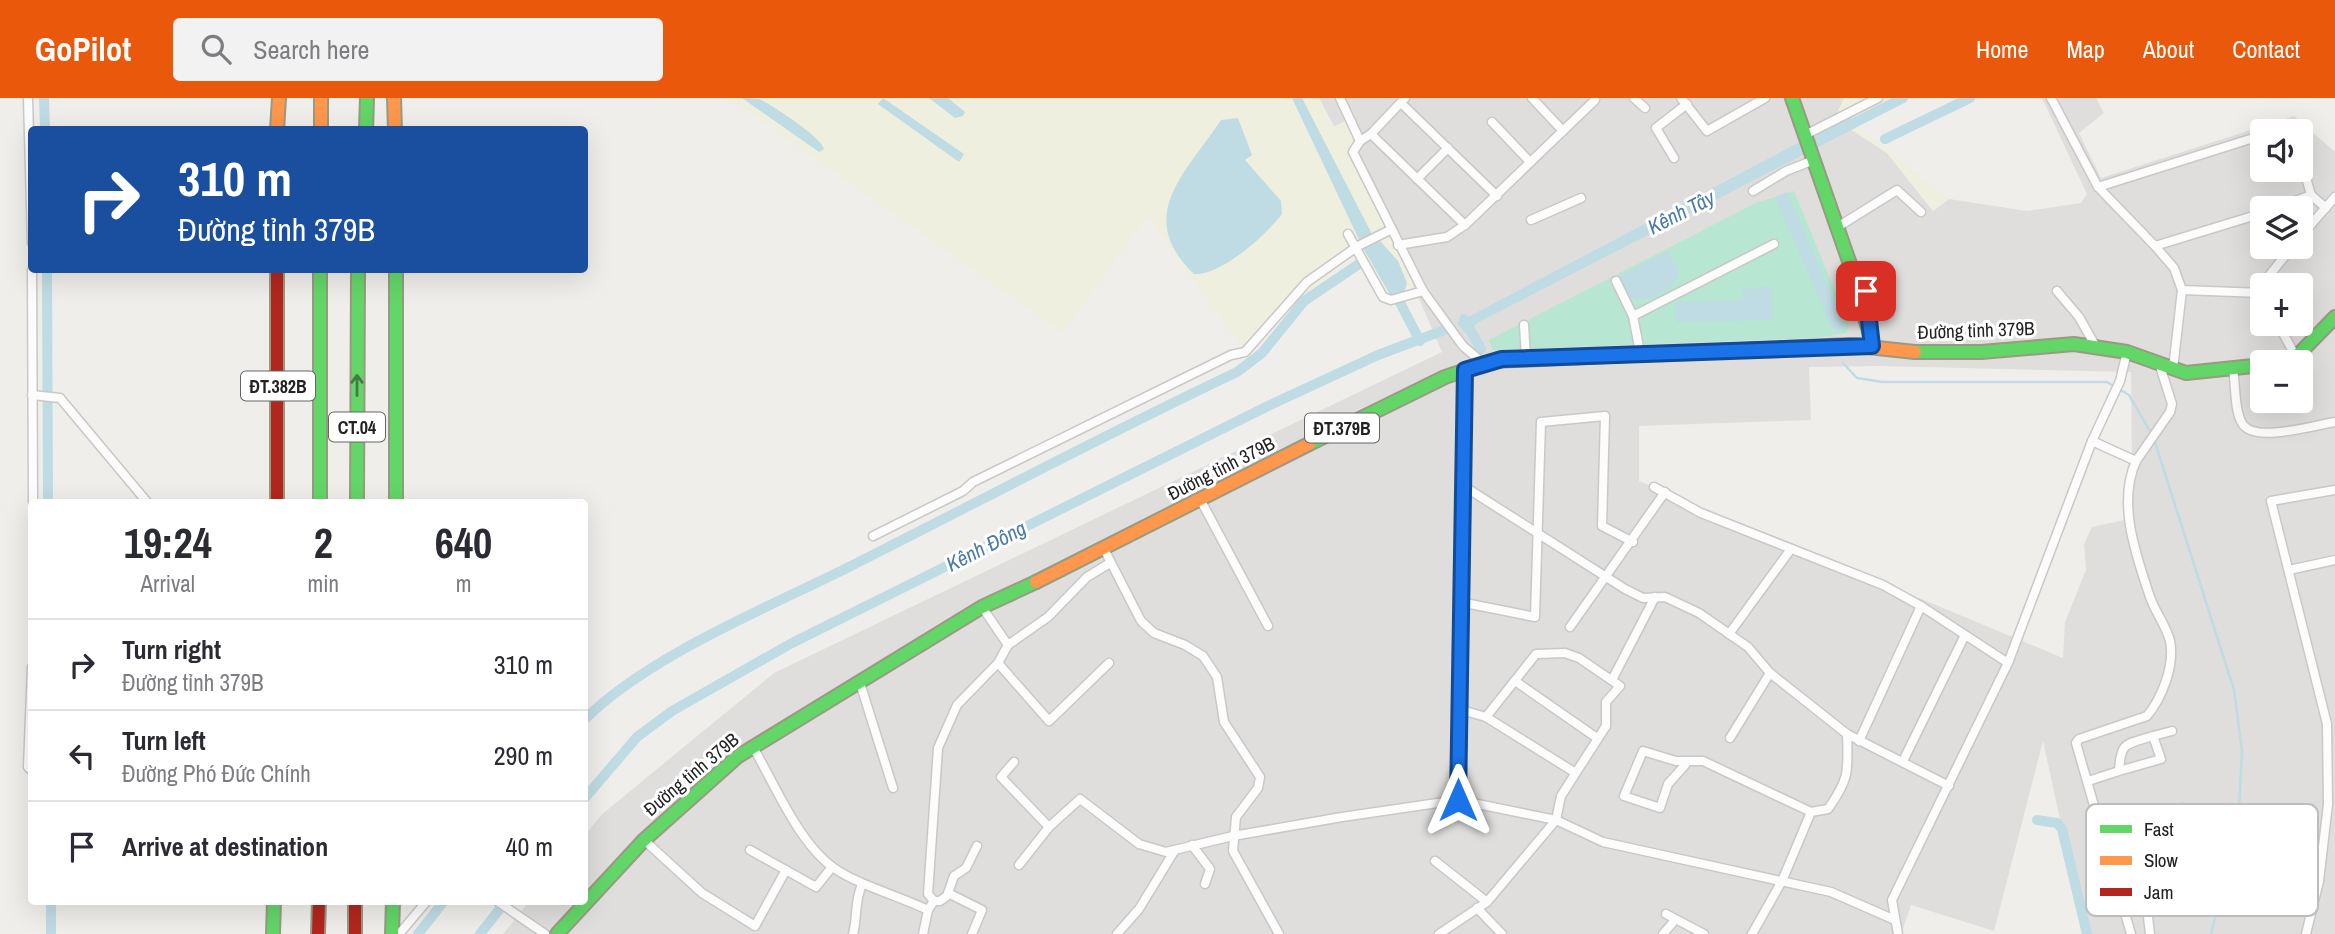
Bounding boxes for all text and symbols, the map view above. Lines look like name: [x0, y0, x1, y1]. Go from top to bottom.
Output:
search box: [173, 18, 663, 81]
text: GoPilot: [35, 27, 131, 71]
icon: search: [197, 30, 235, 68]
text: Search here: [253, 32, 369, 67]
text: Home: [1976, 33, 2028, 65]
text: Map: [2066, 33, 2105, 65]
text: About: [2143, 33, 2194, 65]
text: Contact: [2232, 33, 2300, 65]
map controls: [2250, 119, 2313, 413]
button: sound: [2250, 119, 2313, 182]
text: 310 m: [178, 145, 292, 211]
icon: right: [63, 154, 154, 245]
water label: Kênh Tây: [1643, 182, 1721, 241]
button: layers: [2250, 196, 2313, 259]
text: Đường tỉnh 379B: [178, 208, 375, 251]
pin: [1836, 261, 1896, 321]
icon: arrive: [1847, 272, 1885, 310]
button: +: [2250, 273, 2313, 336]
street label: Đường tỉnh 379B: [1917, 315, 2035, 345]
button: −: [2250, 350, 2313, 413]
road number: ĐT.382B: [241, 372, 315, 400]
one-way arrow: [350, 374, 364, 397]
road number: CT.04: [329, 412, 385, 442]
road number: ĐT.379B: [1305, 414, 1379, 442]
street label: Đường tỉnh 379B: [1163, 430, 1279, 506]
water label: Kênh Đông: [941, 513, 1031, 578]
text: 19:24: [124, 515, 212, 571]
text: 2: [314, 515, 333, 571]
text: 640: [435, 515, 492, 571]
text: Arrival: [141, 568, 195, 599]
text: min: [308, 568, 339, 599]
text: m: [456, 568, 471, 599]
text: Turn right: [122, 632, 221, 667]
icon: right: [63, 646, 101, 684]
text: 310 m: [494, 647, 553, 682]
text: Đường tỉnh 379B: [122, 667, 264, 698]
text: Turn left: [122, 723, 206, 758]
street label: Đường tỉnh 379B: [638, 726, 744, 822]
icon: left: [63, 737, 101, 775]
text: 290 m: [494, 738, 553, 773]
text: Đường Phó Đức Chính: [122, 758, 311, 789]
position arrow: [1421, 763, 1495, 837]
legend: [2086, 804, 2318, 916]
text: Fast: [2144, 816, 2174, 842]
icon: arrive: [63, 828, 101, 866]
text: Arrive at destination: [122, 829, 328, 864]
text: 40 m: [506, 829, 553, 864]
text: Slow: [2144, 847, 2179, 873]
text: Jam: [2144, 879, 2173, 905]

